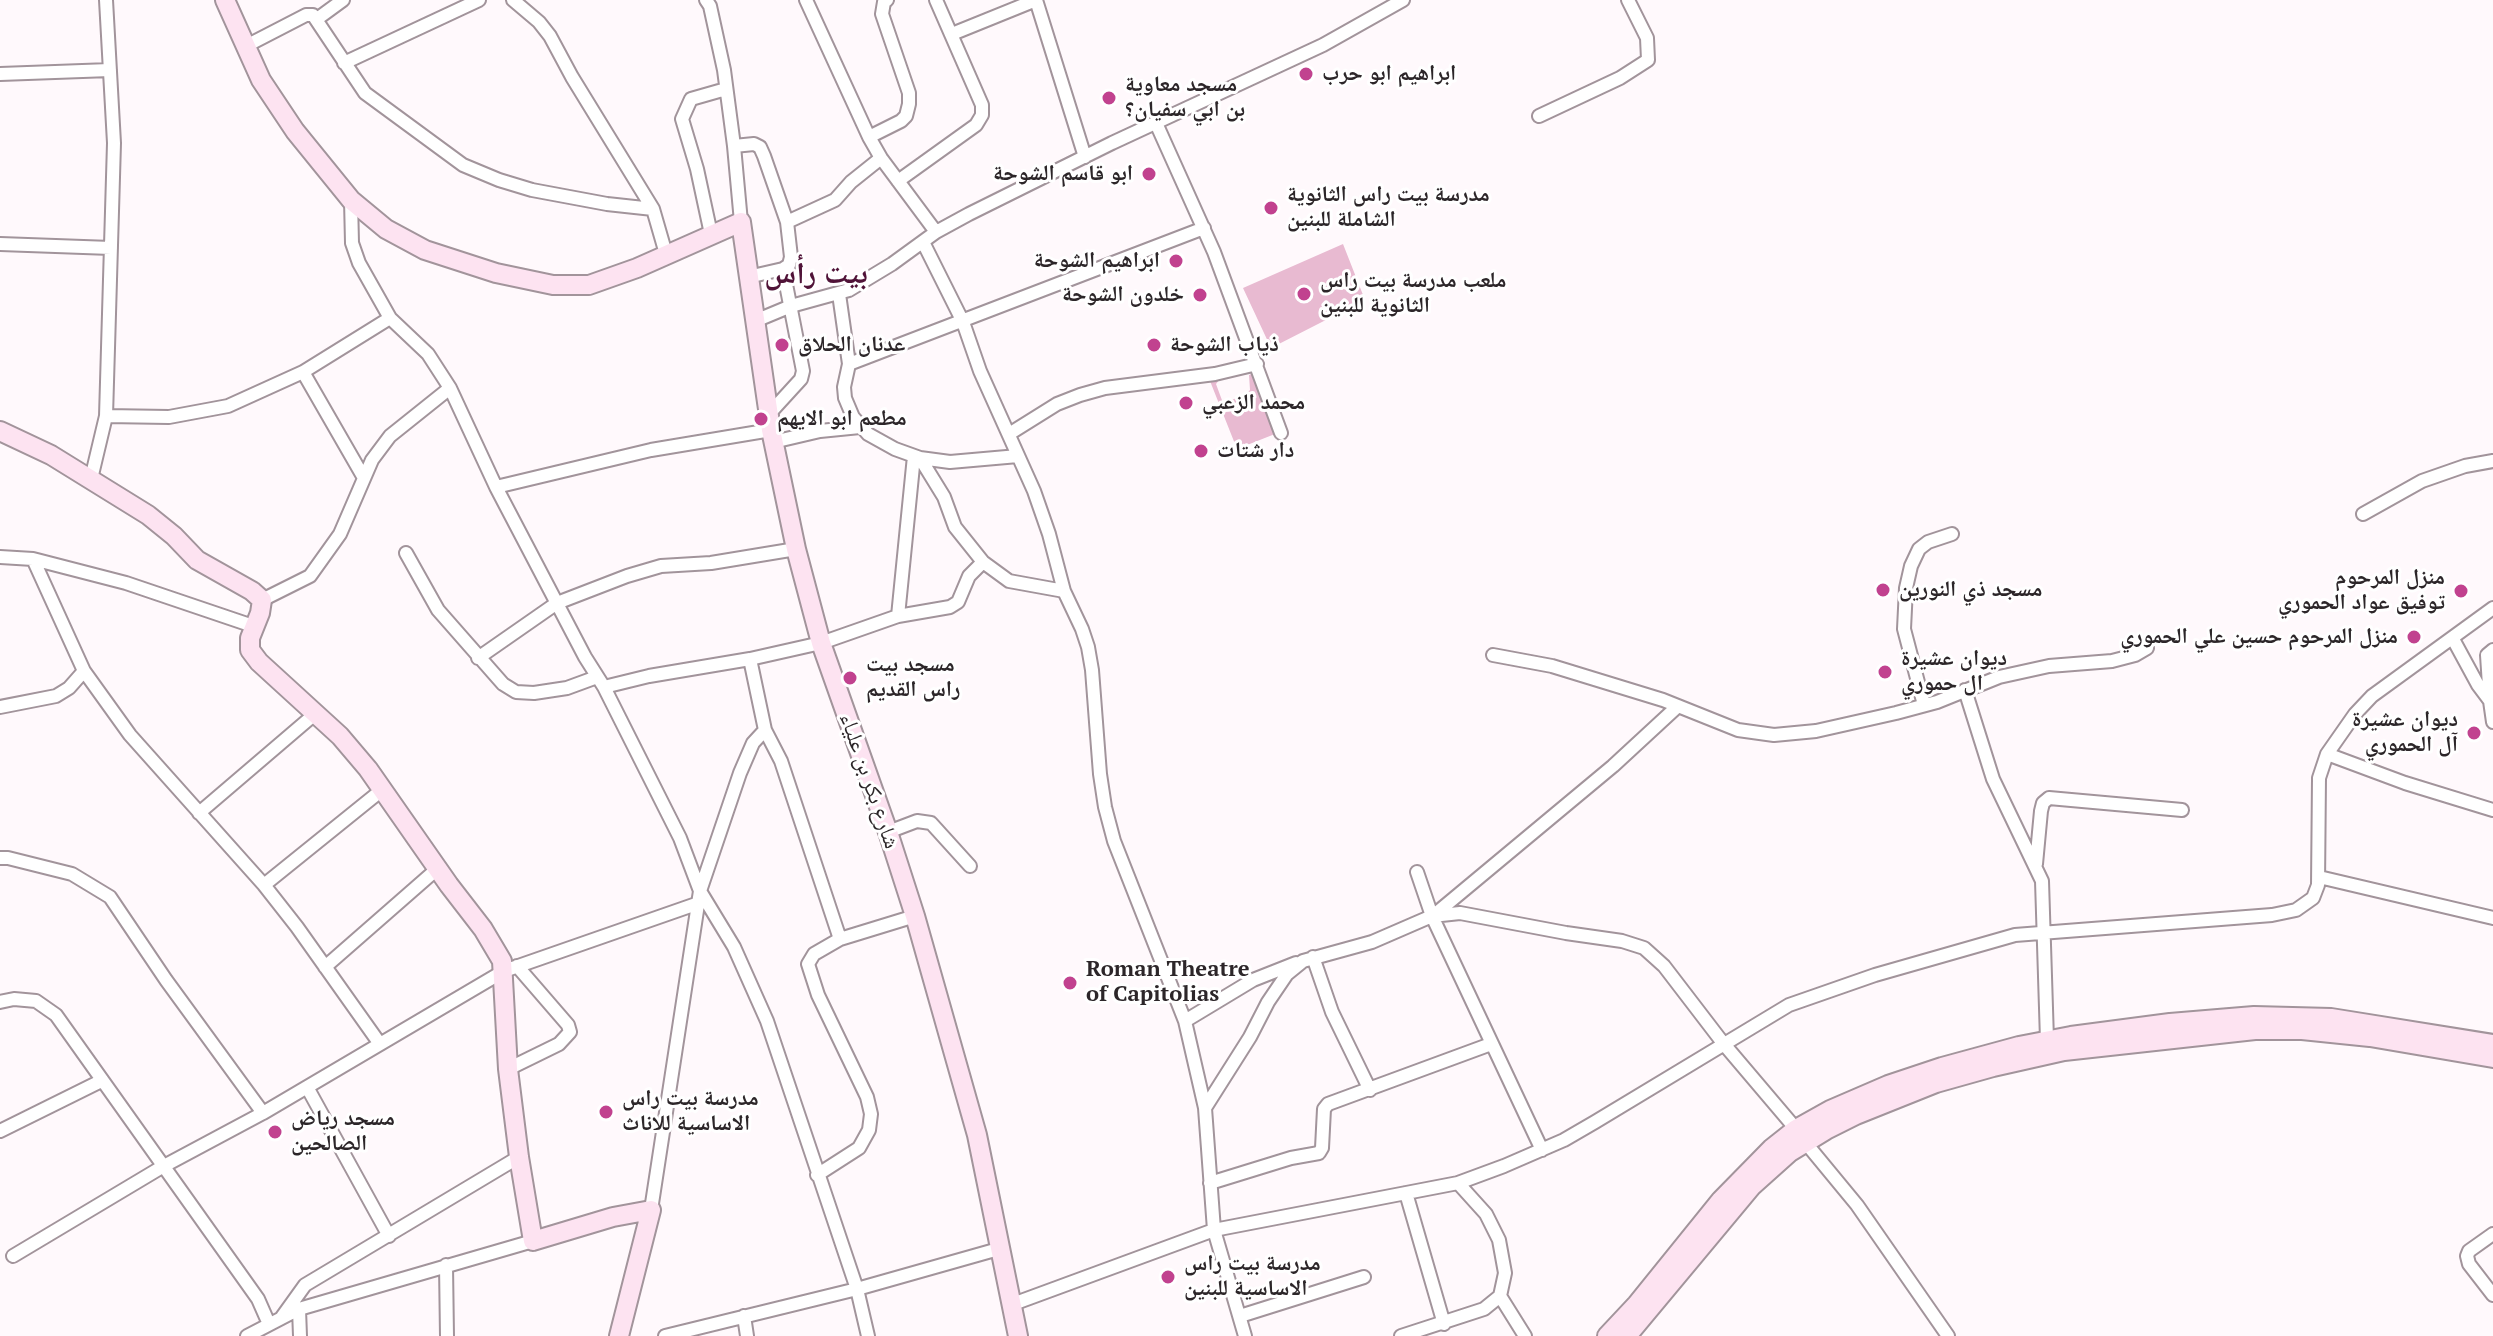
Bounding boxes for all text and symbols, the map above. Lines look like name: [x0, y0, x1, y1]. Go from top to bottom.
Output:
place label: ابراهيم ابو حرب: [1322, 61, 1456, 87]
marker: ابراهيم ابو حرب: [1297, 65, 1315, 83]
place label: مسجد معاوية بن ابي سفيان؟: [1125, 72, 1245, 124]
marker: مسجد معاوية بن ابي سفيان؟: [1100, 89, 1118, 107]
place label: ابو قاسم الشوحة: [993, 161, 1133, 187]
marker: ابو قاسم الشوحة: [1140, 165, 1158, 183]
place label: مدرسة بيت راس الثانوية الشاملة للبنين: [1287, 182, 1490, 234]
marker: مدرسة بيت راس الثانوية الشاملة للبنين: [1262, 199, 1280, 217]
place label: ابراهيم الشوحة: [1034, 248, 1160, 274]
marker: ابراهيم الشوحة: [1167, 252, 1185, 270]
district label: بيت رأس: [764, 256, 868, 292]
place label: ملعب مدرسة بيت راس الثانوية للبنين: [1320, 268, 1506, 320]
place label: خلدون الشوحة: [1062, 282, 1184, 308]
marker: ملعب مدرسة بيت راس الثانوية للبنين: [1295, 285, 1313, 303]
marker: خلدون الشوحة: [1191, 286, 1209, 304]
place label: عدنان الحلاق: [798, 332, 905, 358]
place label: ذياب الشوحة: [1170, 332, 1279, 358]
marker: عدنان الحلاق: [773, 336, 791, 354]
marker: ذياب الشوحة: [1145, 336, 1163, 354]
place label: محمد الزعبي: [1202, 390, 1305, 416]
marker: محمد الزعبي: [1177, 394, 1195, 412]
place label: مطعم ابو الايهم: [777, 406, 907, 432]
marker: مطعم ابو الايهم: [752, 410, 770, 428]
place label: دار شتات: [1217, 438, 1294, 464]
marker: دار شتات: [1192, 442, 1210, 460]
place label: منزل المرحوم توفيق عواد الحموري: [2278, 565, 2445, 616]
place label: مسجد ذي النورين: [1899, 577, 2043, 603]
marker: مسجد ذي النورين: [1874, 581, 1892, 599]
marker: منزل المرحوم توفيق عواد الحموري: [2452, 582, 2470, 600]
place label: منزل المرحوم حسين علي الحموري: [2120, 624, 2398, 650]
marker: منزل المرحوم حسين علي الحموري: [2405, 628, 2423, 646]
place label: ديوان عشيرة ال حموري: [1901, 646, 2007, 698]
place label: مسجد بيت راس القديم: [866, 652, 960, 704]
marker: ديوان عشيرة ال حموري: [1876, 663, 1894, 681]
marker: مسجد بيت راس القديم: [841, 669, 859, 687]
place label: ديوان عشيرة آل الحموري: [2352, 707, 2458, 758]
street label: شارع بكر بن علياء: [833, 710, 905, 852]
marker: ديوان عشيرة آل الحموري: [2465, 724, 2483, 742]
place label: Roman Theatre of Capitolias: [1086, 957, 1249, 1008]
marker: Roman Theatre of Capitolias: [1061, 974, 1079, 992]
place label: مدرسة بيت راس الاساسية للاناث: [622, 1086, 759, 1138]
marker: مدرسة بيت راس الاساسية للاناث: [597, 1103, 615, 1121]
place label: مسجد رياض الصالحين: [291, 1106, 395, 1158]
marker: مسجد رياض الصالحين: [266, 1123, 284, 1141]
place label: مدرسة بيت راس الاساسية للبنين: [1184, 1251, 1321, 1302]
marker: مدرسة بيت راس الاساسية للبنين: [1159, 1268, 1177, 1286]

